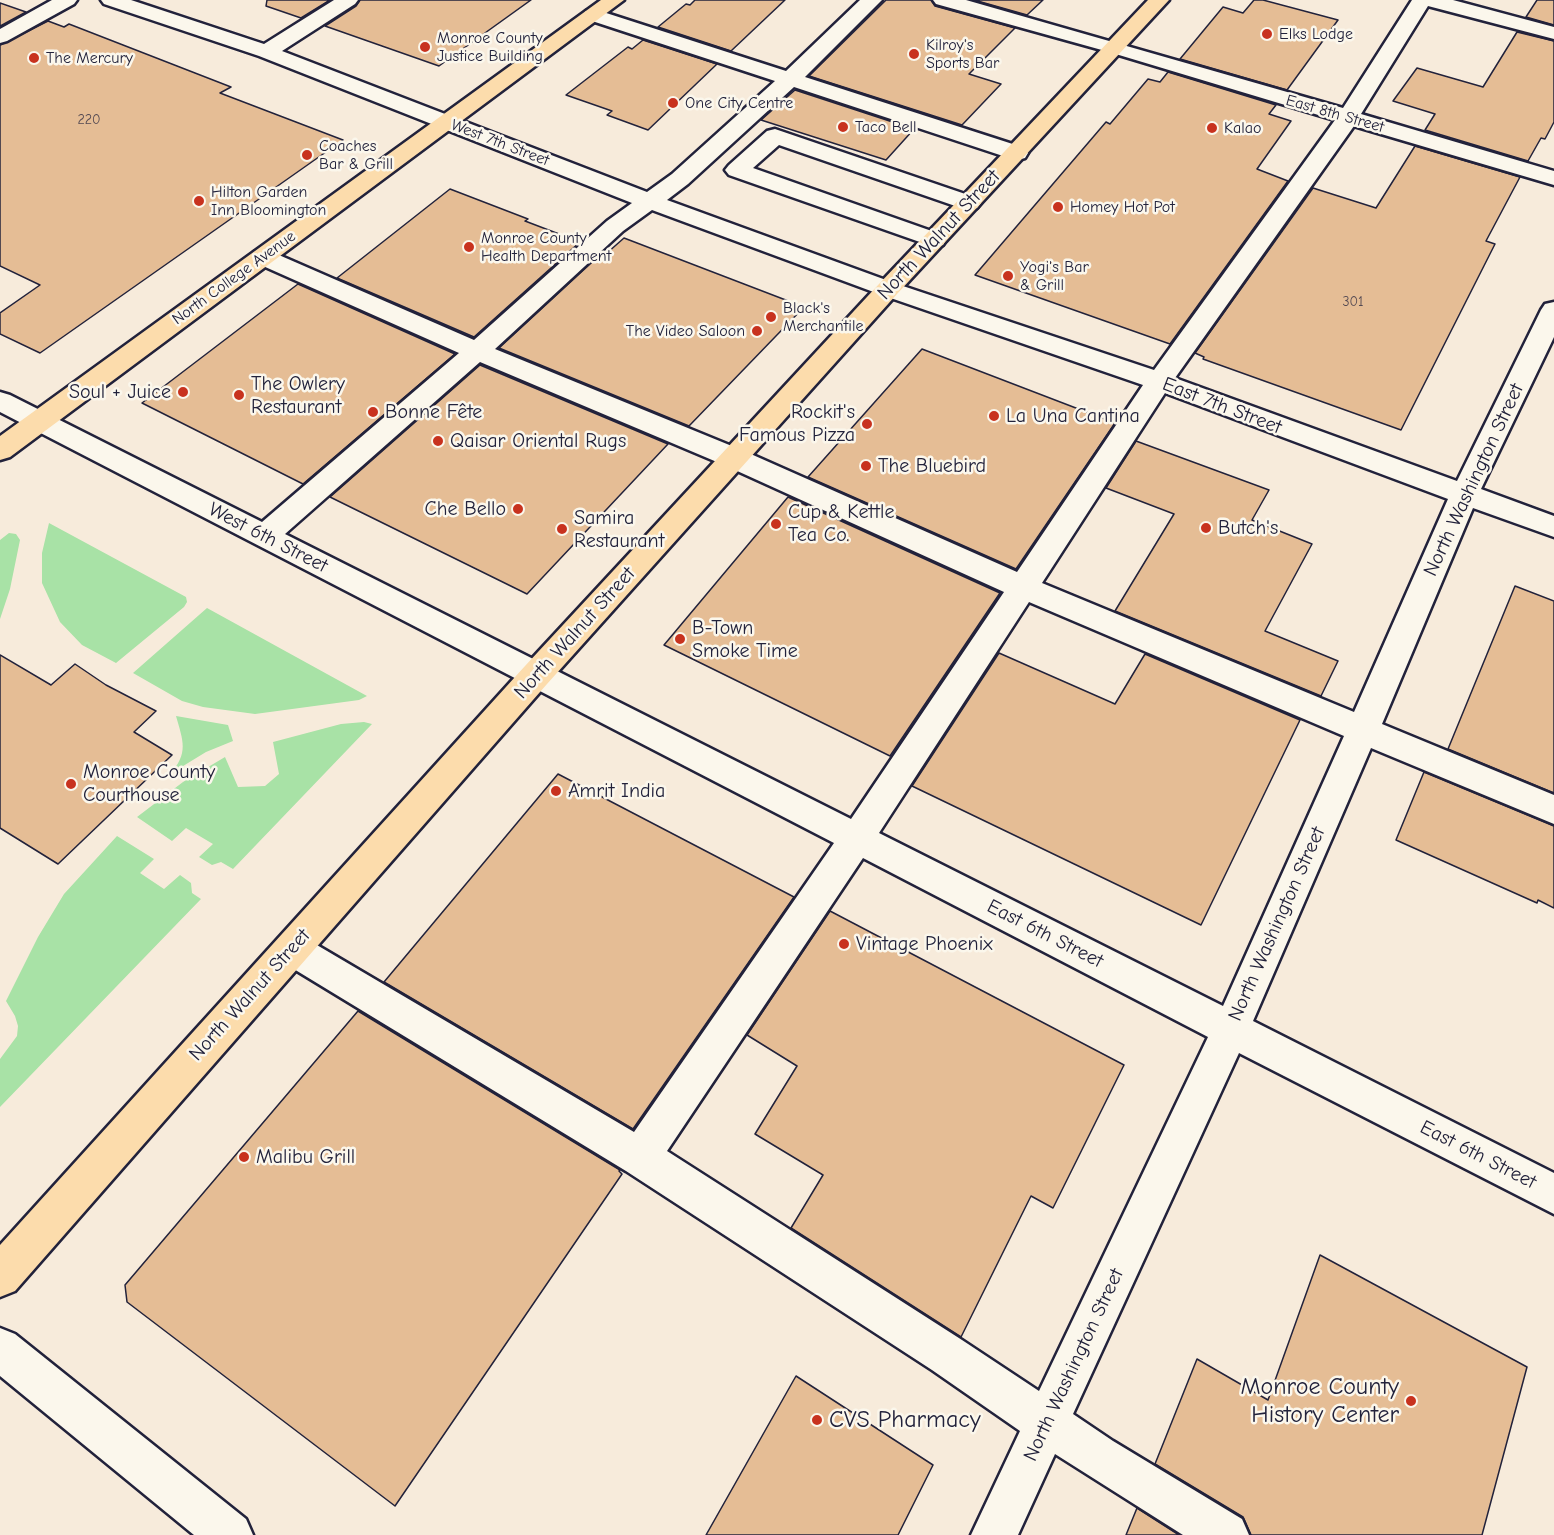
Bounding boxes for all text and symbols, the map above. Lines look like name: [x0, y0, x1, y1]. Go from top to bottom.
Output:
place label: Elks Lodge: [1279, 24, 1353, 44]
marker: Elks Lodge: [1260, 27, 1274, 41]
place label: Monroe County Justice Building: [437, 28, 543, 66]
place label: Kilroy's Sports Bar: [926, 35, 999, 73]
marker: Monroe County Justice Building: [418, 40, 432, 54]
marker: Kilroy's Sports Bar: [907, 47, 921, 61]
place label: The Mercury: [46, 48, 133, 68]
marker: The Mercury: [27, 51, 41, 65]
street label: East 8th Street: [1284, 91, 1386, 137]
place label: One City Centre: [685, 93, 793, 113]
marker: One City Centre: [666, 96, 680, 110]
house number: 220: [77, 112, 101, 128]
street label: West 7th Street: [448, 115, 552, 171]
place label: Taco Bell: [855, 117, 917, 137]
place label: Kalao: [1224, 118, 1261, 138]
marker: Taco Bell: [836, 120, 850, 134]
marker: Kalao: [1205, 121, 1219, 135]
place label: Coaches Bar & Grill: [319, 136, 393, 174]
marker: Coaches Bar & Grill: [300, 148, 314, 162]
street label: North Walnut Street: [873, 165, 1005, 305]
place label: Hilton Garden Inn Bloomington: [211, 182, 326, 220]
marker: Hilton Garden Inn Bloomington: [192, 194, 206, 208]
place label: Homey Hot Pot: [1070, 197, 1175, 217]
marker: Homey Hot Pot: [1051, 200, 1065, 214]
street label: North College Avenue: [169, 227, 299, 329]
place label: Monroe County Health Department: [481, 228, 611, 266]
marker: Monroe County Health Department: [462, 240, 476, 254]
place label: Yogi's Bar & Grill: [1020, 257, 1089, 295]
marker: Yogi's Bar & Grill: [1001, 269, 1015, 283]
house number: 301: [1342, 294, 1364, 310]
place label: Black's Merchantile: [783, 298, 863, 336]
marker: Black's Merchantile: [764, 310, 778, 324]
place label: The Video Saloon: [626, 321, 745, 341]
marker: The Video Saloon: [750, 324, 764, 338]
place label: The Owlery Restaurant: [251, 372, 345, 419]
street label: East 7th Street: [1159, 372, 1285, 440]
place label: Soul + Juice: [69, 380, 171, 404]
street label: North Washington Street: [1419, 380, 1529, 580]
marker: Soul + Juice: [176, 385, 190, 399]
marker: The Owlery Restaurant: [232, 388, 246, 402]
place label: Bonne Fête: [385, 400, 482, 424]
place label: Rockit's Famous Pizza: [739, 400, 855, 447]
place label: La Una Cantina: [1006, 404, 1140, 428]
marker: Bonne Fête: [366, 405, 380, 419]
marker: La Una Cantina: [987, 409, 1001, 423]
marker: Rockit's Famous Pizza: [860, 417, 874, 431]
place label: Qaisar Oriental Rugs: [450, 429, 626, 453]
marker: Qaisar Oriental Rugs: [431, 434, 445, 448]
place label: The Bluebird: [878, 454, 986, 478]
marker: The Bluebird: [859, 459, 873, 473]
place label: Che Bello: [425, 497, 506, 521]
street label: West 6th Street: [204, 498, 332, 578]
place label: Cup & Kettle Tea Co.: [788, 500, 894, 547]
marker: Che Bello: [511, 502, 525, 516]
place label: Samira Restaurant: [574, 506, 664, 553]
place label: Butch's: [1218, 516, 1278, 540]
marker: Cup & Kettle Tea Co.: [769, 517, 783, 531]
marker: Butch's: [1199, 521, 1213, 535]
marker: Samira Restaurant: [555, 522, 569, 536]
street label: North Walnut Street: [509, 562, 641, 704]
place label: B-Town Smoke Time: [692, 616, 798, 663]
marker: B-Town Smoke Time: [673, 632, 687, 646]
place label: Monroe County Courthouse: [83, 760, 215, 807]
marker: Monroe County Courthouse: [64, 777, 78, 791]
place label: Amrit India: [568, 779, 665, 803]
marker: Amrit India: [549, 784, 563, 798]
street label: North Washington Street: [1223, 823, 1331, 1025]
street label: East 6th Street: [983, 894, 1107, 974]
street label: North Walnut Street: [184, 924, 316, 1066]
place label: Vintage Phoenix: [856, 932, 993, 956]
marker: Vintage Phoenix: [837, 937, 851, 951]
street label: East 6th Street: [1416, 1115, 1540, 1195]
place label: Malibu Grill: [256, 1145, 355, 1169]
marker: Malibu Grill: [237, 1150, 251, 1164]
street label: North Washington Street: [1019, 1265, 1129, 1465]
place label: Monroe County History Center: [1241, 1373, 1399, 1429]
marker: Monroe County History Center: [1404, 1394, 1418, 1408]
place label: CVS Pharmacy: [829, 1406, 981, 1434]
marker: CVS Pharmacy: [810, 1413, 824, 1427]

